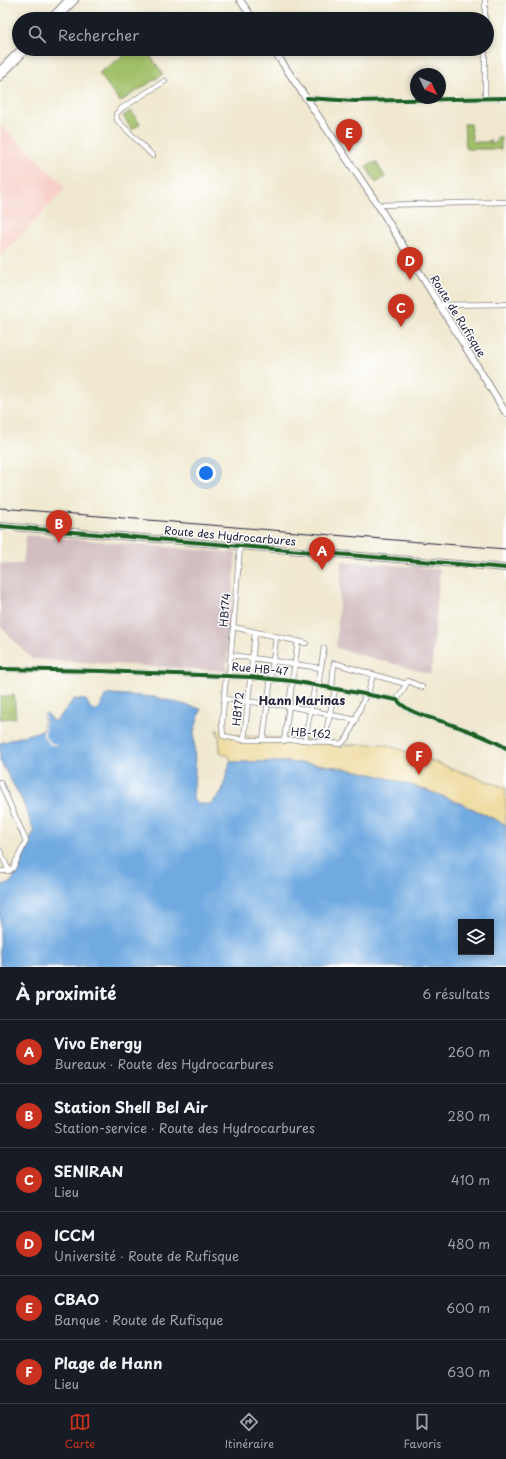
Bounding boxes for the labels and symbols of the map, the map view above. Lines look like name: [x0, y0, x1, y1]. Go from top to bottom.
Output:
north arrow: [410, 68, 446, 104]
pin: E: [336, 119, 362, 152]
pin: D: [397, 247, 423, 280]
street label: Route de Rufisque: [426, 271, 491, 360]
pin: C: [388, 294, 414, 327]
your location: [196, 463, 216, 483]
pin: B: [46, 510, 72, 543]
street label: Route des Hydrocarbures: [164, 521, 297, 550]
pin: A: [309, 537, 335, 570]
street label: HB174: [215, 592, 234, 628]
street label: Rue HB-47: [231, 658, 289, 679]
street label: HB172: [227, 691, 248, 727]
district label: Hann Marinas: [259, 691, 345, 709]
street label: HB-162: [290, 723, 332, 742]
pin: F: [406, 742, 432, 775]

